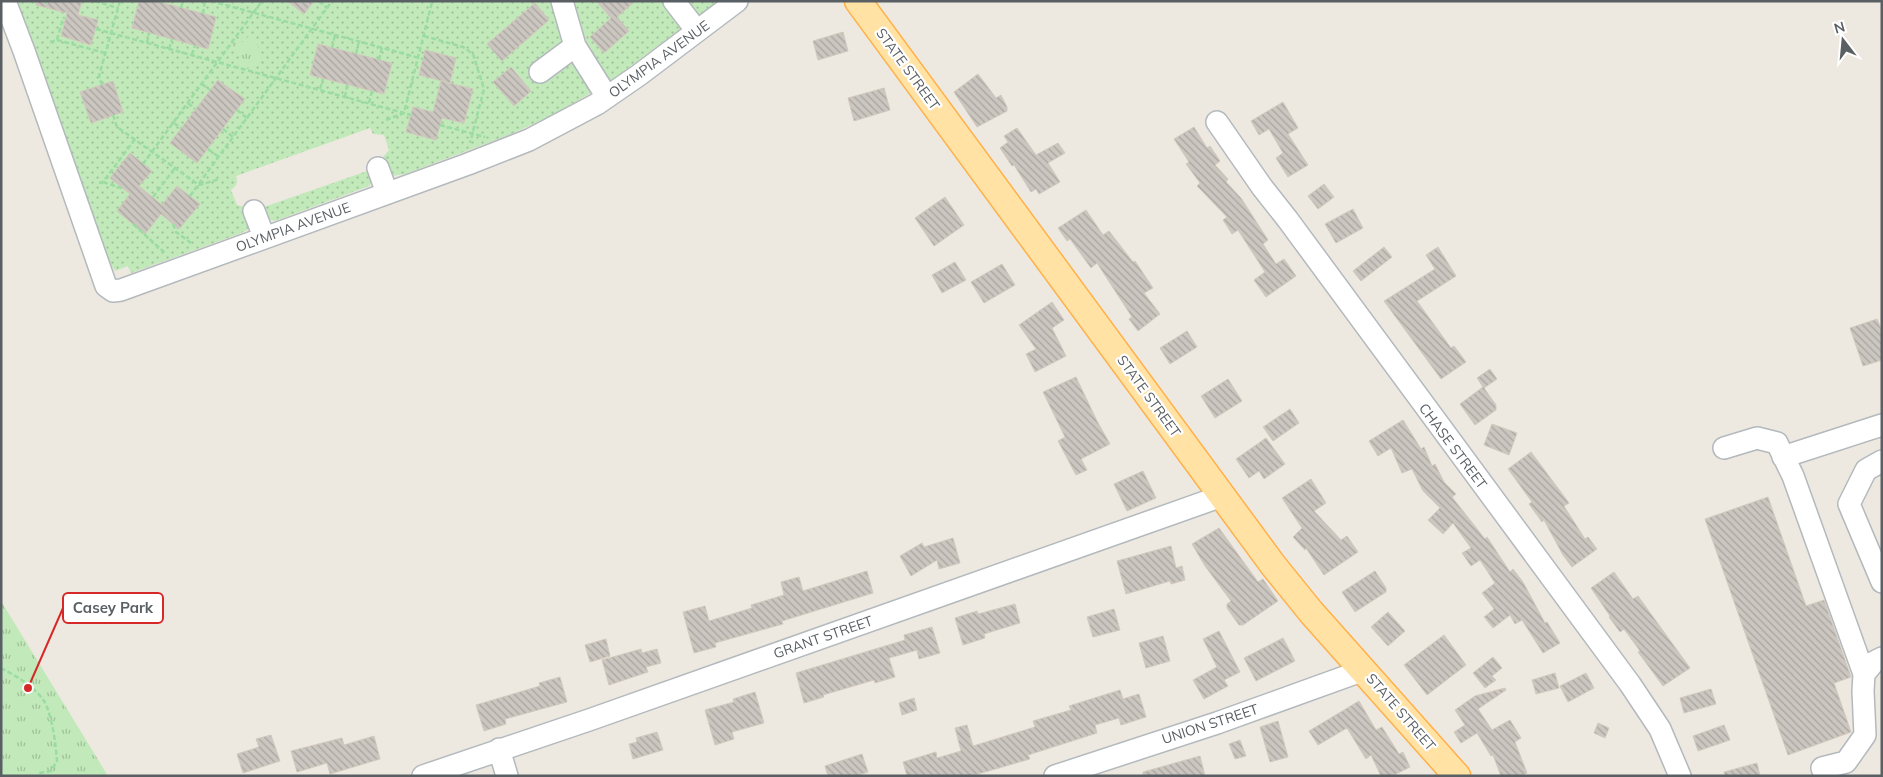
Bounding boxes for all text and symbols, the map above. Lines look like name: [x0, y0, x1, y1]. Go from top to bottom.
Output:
north arrow: [1818, 15, 1868, 65]
street label: OLYMPIA AVENUE: [605, 16, 713, 102]
text: N: [1832, 17, 1847, 38]
street label: STATE STREET: [872, 25, 944, 114]
street label: OLYMPIA AVENUE: [233, 198, 353, 256]
street label: STATE STREET: [1113, 352, 1185, 441]
street label: CHASE STREET: [1415, 400, 1491, 493]
callout: Casey Park: [63, 593, 163, 623]
text: Casey Park: [73, 598, 154, 617]
street label: GRANT STREET: [771, 611, 876, 662]
street label: STATE STREET: [1362, 670, 1440, 755]
street label: UNION STREET: [1159, 700, 1261, 748]

